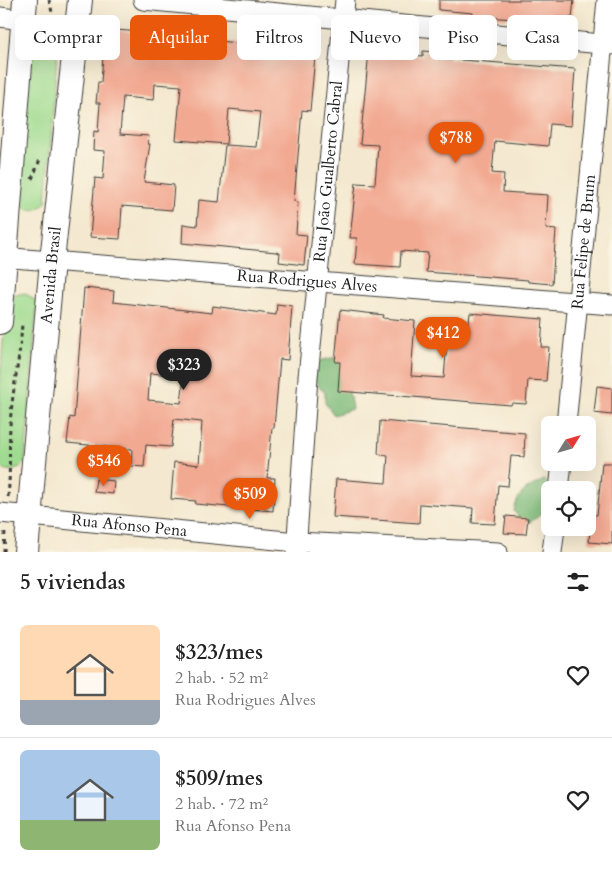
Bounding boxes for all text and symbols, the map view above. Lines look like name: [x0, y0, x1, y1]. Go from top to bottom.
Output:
chip: Comprar: [15, 15, 120, 60]
chip: Alquilar: [130, 15, 227, 60]
chip: Filtros: [237, 15, 321, 60]
chip: Nuevo: [331, 15, 419, 60]
chip: Piso: [429, 15, 497, 60]
chip: Casa: [507, 15, 578, 60]
street label: Rua João Gualberto Cabral: [308, 80, 348, 263]
pin: $788: [426, 121, 486, 164]
text: $788: [440, 127, 472, 149]
street label: Rua Felipe de Brum: [566, 173, 601, 310]
street label: Avenida Brasil: [35, 225, 67, 325]
street label: Rua Rodrigues Alves: [236, 265, 378, 298]
pin: $412: [413, 316, 473, 359]
text: $412: [427, 322, 459, 344]
pin: $323: [154, 348, 214, 391]
text: $323: [168, 354, 200, 376]
north arrow: [541, 416, 596, 471]
map controls: [541, 416, 596, 536]
pin: $546: [74, 444, 134, 487]
text: $546: [88, 450, 120, 472]
pin: $509: [220, 478, 280, 520]
button: locate: [541, 481, 596, 536]
text: $509: [234, 483, 266, 505]
street label: Rua Afonso Pena: [71, 509, 188, 542]
text: 5 viviendas: [20, 568, 126, 597]
icon: filters: [564, 568, 592, 596]
text: $323/mes: [175, 638, 263, 667]
icon: home: [60, 645, 120, 705]
icon: heart: [564, 661, 592, 689]
text: 2 hab. · 52 m²: [175, 667, 268, 689]
text: Rua Rodrigues Alves: [175, 689, 316, 711]
text: $509/mes: [175, 764, 263, 793]
icon: home: [60, 770, 120, 830]
icon: heart: [564, 786, 592, 814]
text: 2 hab. · 72 m²: [175, 793, 268, 815]
text: Rua Afonso Pena: [175, 815, 291, 837]

